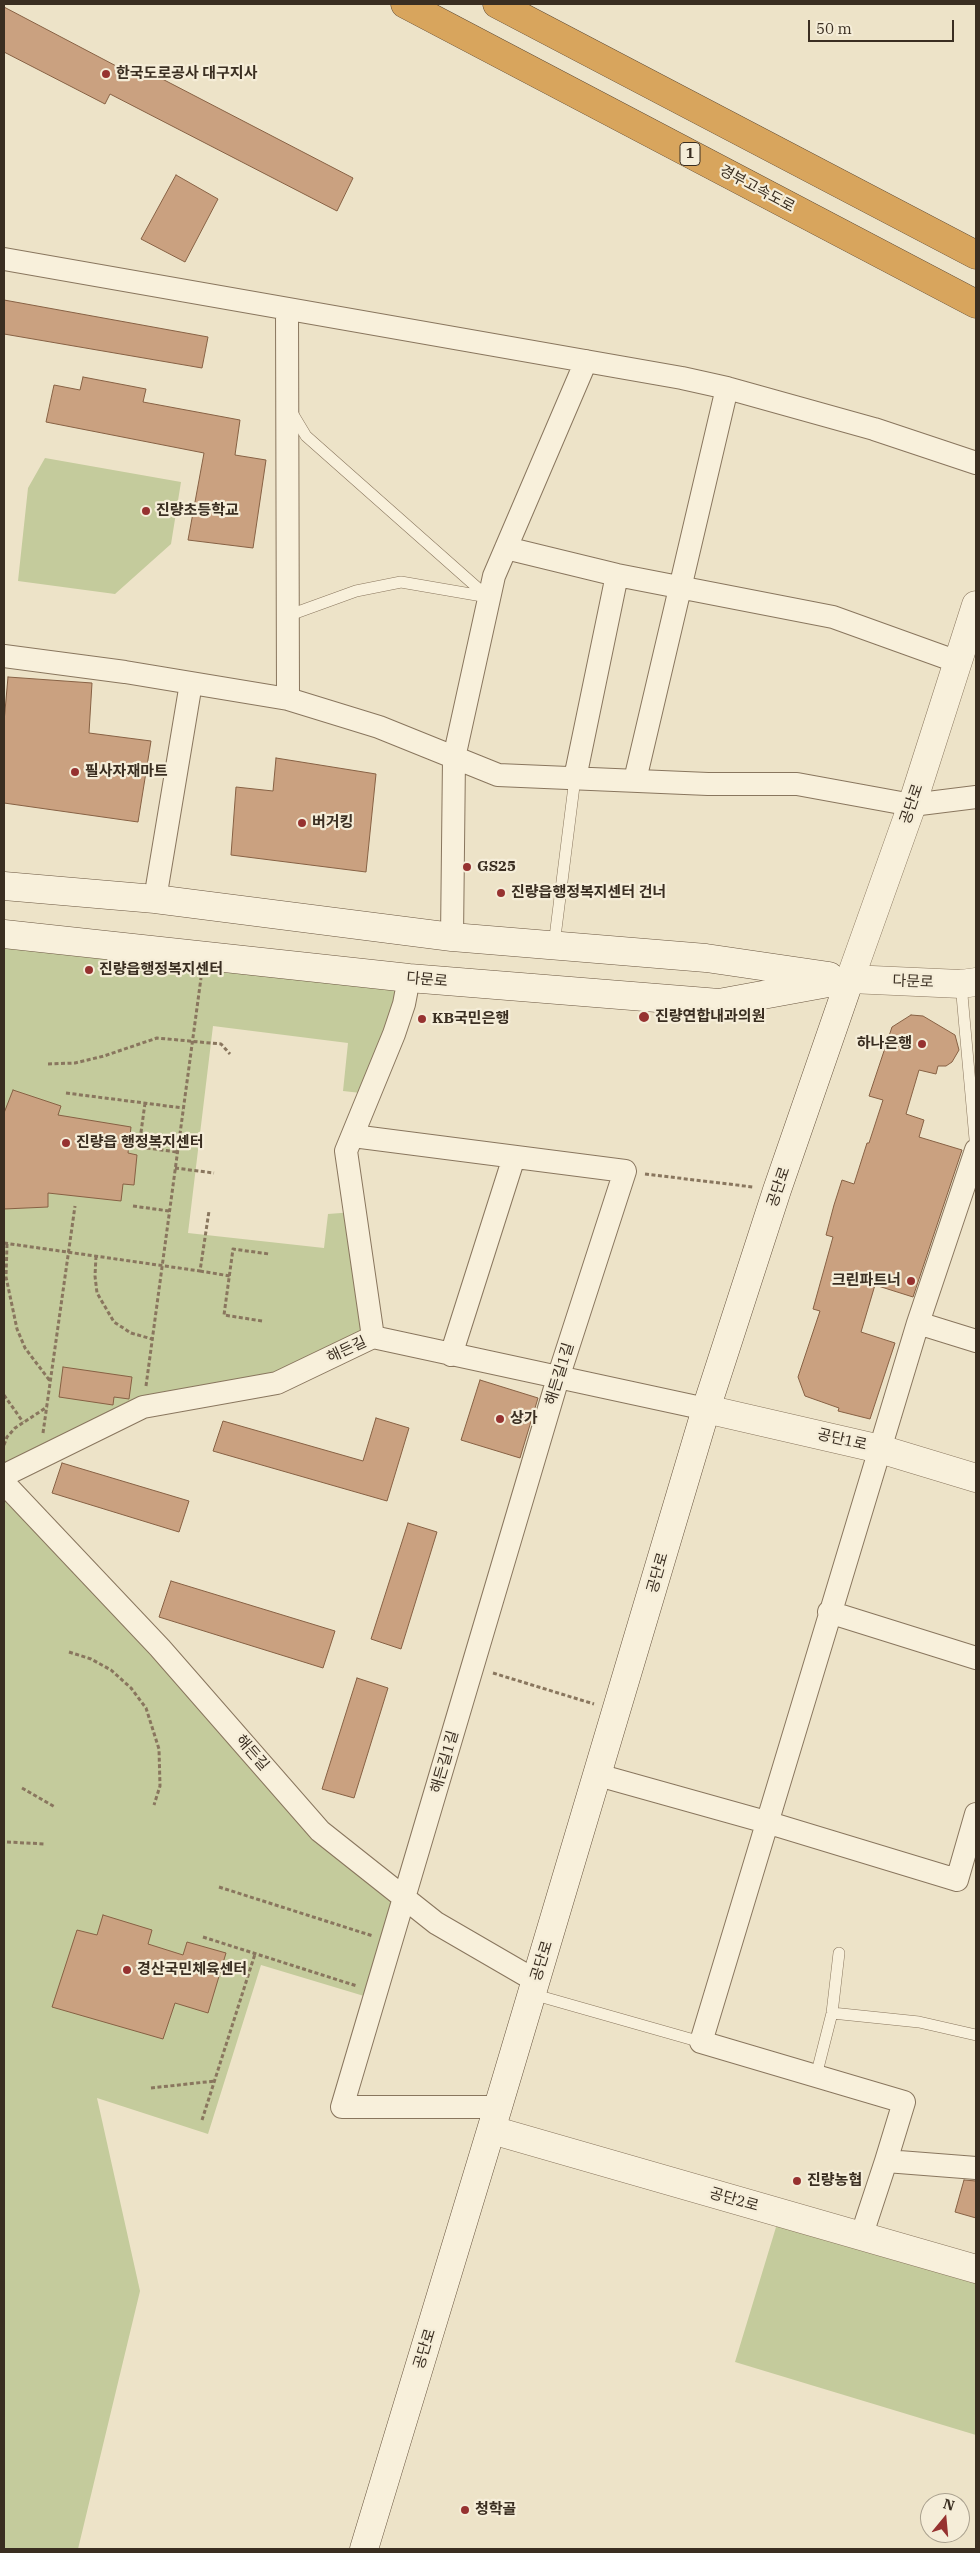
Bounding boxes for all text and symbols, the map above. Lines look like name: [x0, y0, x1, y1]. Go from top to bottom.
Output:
scale bar: [810, 10, 956, 42]
text: 50 m: [816, 19, 852, 38]
place label: 한국도로공사 대구지사: [116, 65, 257, 83]
marker: 한국도로공사 대구지사: [100, 68, 112, 80]
road number: 1: [680, 142, 700, 166]
street label: 경부고속도로: [716, 162, 798, 216]
place label: 진량초등학교: [156, 502, 239, 520]
marker: 진량초등학교: [140, 505, 152, 517]
place label: 필사자재마트: [85, 763, 168, 781]
marker: 필사자재마트: [69, 766, 81, 778]
street label: 공단로: [897, 781, 927, 827]
place label: 버거킹: [312, 814, 353, 832]
marker: 버거킹: [296, 817, 308, 829]
place label: GS25: [477, 858, 516, 876]
marker: GS25: [461, 861, 473, 873]
place label: 진량읍행정복지센터 건너: [511, 884, 666, 902]
marker: 진량읍행정복지센터 건너: [495, 887, 507, 899]
place label: 진량읍행정복지센터: [99, 961, 223, 979]
marker: 진량읍행정복지센터: [83, 964, 95, 976]
street label: 다문로: [406, 969, 448, 991]
street label: 다문로: [892, 972, 934, 992]
place label: 진량연합내과의원: [655, 1008, 765, 1026]
place label: KB국민은행: [432, 1010, 509, 1028]
marker: 진량연합내과의원: [637, 1010, 651, 1024]
marker: KB국민은행: [416, 1013, 428, 1025]
place label: 하나은행: [857, 1035, 912, 1053]
marker: 하나은행: [916, 1038, 928, 1050]
place label: 진량읍 행정복지센터: [76, 1134, 204, 1152]
marker: 진량읍 행정복지센터: [60, 1137, 72, 1149]
street label: 공단로: [764, 1164, 794, 1210]
place label: 크린파트너: [832, 1272, 901, 1290]
marker: 크린파트너: [905, 1275, 917, 1287]
street label: 해든길: [324, 1333, 370, 1367]
street label: 해든길1길: [542, 1341, 578, 1407]
place label: 상가: [510, 1410, 538, 1428]
marker: 상가: [494, 1413, 506, 1425]
street label: 공단1로: [815, 1426, 869, 1454]
street label: 공단로: [644, 1551, 672, 1595]
street label: 해든길1길: [428, 1729, 462, 1795]
street label: 해든길: [232, 1731, 272, 1775]
street label: 공단로: [527, 1939, 557, 1983]
place label: 경산국민체육센터: [137, 1961, 247, 1979]
marker: 경산국민체육센터: [121, 1964, 133, 1976]
place label: 진량농협: [807, 2172, 862, 2190]
marker: 진량농협: [791, 2175, 803, 2187]
street label: 공단2로: [707, 2184, 761, 2216]
street label: 공단로: [410, 2327, 440, 2371]
north arrow: [920, 2493, 970, 2543]
text: N: [941, 2494, 957, 2515]
place label: 청학골: [475, 2501, 516, 2519]
marker: 청학골: [459, 2504, 471, 2516]

